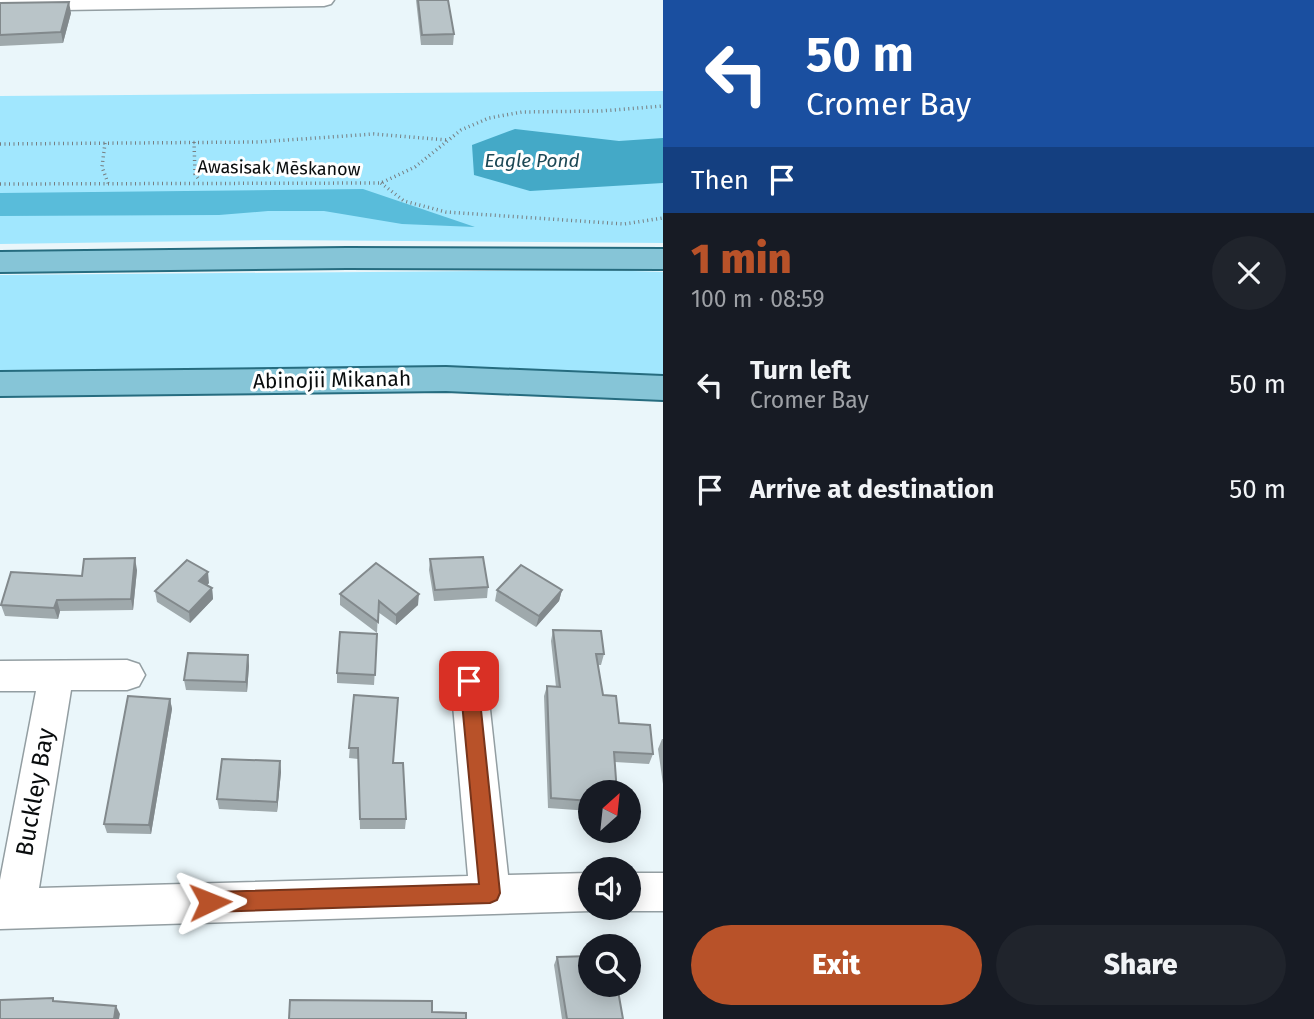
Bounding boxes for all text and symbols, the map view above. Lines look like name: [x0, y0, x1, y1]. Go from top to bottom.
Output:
text: 50 m: [806, 25, 914, 84]
icon: left: [691, 28, 782, 119]
text: Cromer Bay: [806, 85, 971, 123]
water label: Eagle Pond: [484, 149, 580, 172]
street label: Awasisak Mēskanow: [197, 156, 361, 180]
icon: arrive: [763, 161, 801, 199]
text: Then: [691, 165, 749, 196]
text: 1 min: [691, 234, 792, 284]
button: close: [1212, 236, 1286, 310]
text: 100 m · 08:59: [691, 285, 825, 313]
text: Turn left: [750, 355, 851, 386]
street label: Abinojii Mikanah: [253, 366, 411, 394]
icon: left: [691, 366, 729, 404]
text: 50 m: [1229, 369, 1286, 400]
text: Cromer Bay: [750, 386, 869, 414]
icon: arrive: [691, 471, 729, 509]
text: Arrive at destination: [750, 474, 994, 505]
text: 50 m: [1229, 474, 1286, 505]
pin: [439, 651, 499, 711]
icon: arrive: [450, 662, 488, 700]
street label: Buckley Bay: [10, 726, 60, 858]
north arrow: [578, 780, 640, 844]
map controls: [578, 780, 641, 997]
button: sound: [578, 857, 641, 920]
position arrow: [173, 865, 247, 939]
button: Exit: [691, 925, 982, 1005]
button: Share: [996, 925, 1286, 1005]
button: search: [578, 934, 641, 997]

